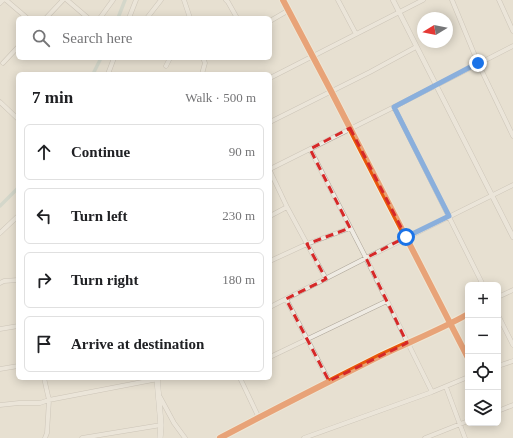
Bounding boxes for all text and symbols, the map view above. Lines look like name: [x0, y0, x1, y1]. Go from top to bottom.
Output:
north arrow: [417, 12, 453, 48]
search box: [16, 16, 272, 60]
icon: search: [30, 27, 52, 49]
text: Search here: [62, 30, 132, 46]
route end: [469, 54, 487, 72]
text: 7 min: [32, 88, 73, 107]
text: Walk · 500 m: [185, 90, 256, 105]
icon: ahead: [33, 141, 55, 163]
text: Continue: [71, 144, 130, 160]
text: 90 m: [229, 144, 255, 159]
icon: left: [33, 205, 55, 227]
text: Turn left: [71, 208, 128, 224]
text: 230 m: [222, 208, 255, 223]
route start: [397, 228, 415, 246]
icon: right: [33, 269, 55, 291]
text: Turn right: [71, 272, 138, 288]
text: 180 m: [222, 272, 255, 287]
map controls: [465, 282, 501, 426]
button: +: [465, 282, 501, 318]
button: −: [465, 318, 501, 354]
icon: arrive: [33, 333, 55, 355]
text: Arrive at destination: [71, 336, 204, 352]
button: locate: [465, 354, 501, 390]
button: layers: [465, 390, 501, 426]

